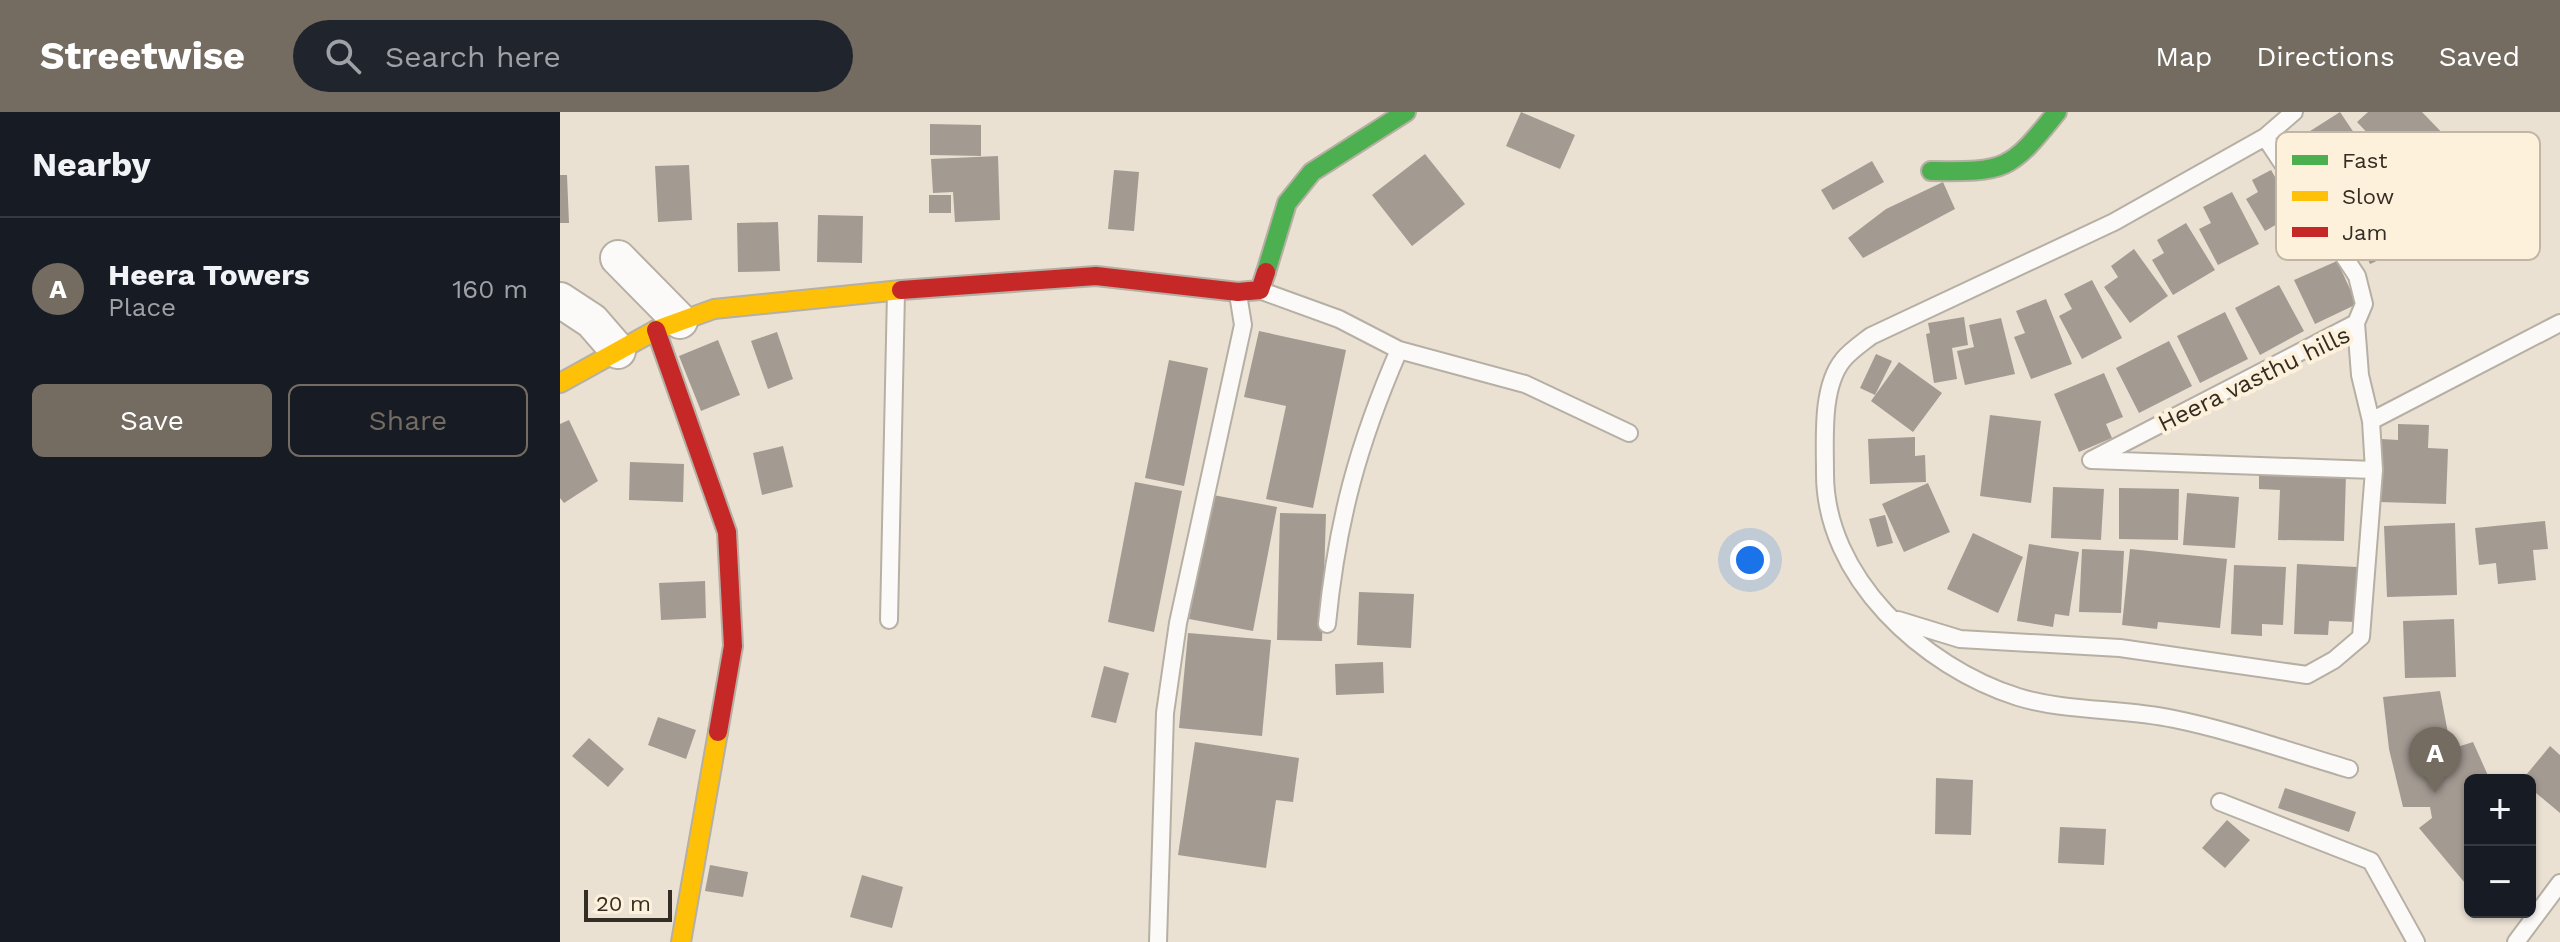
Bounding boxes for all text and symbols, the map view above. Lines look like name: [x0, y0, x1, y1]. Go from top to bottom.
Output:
search box: [293, 20, 853, 92]
text: Streetwise: [40, 34, 245, 78]
icon: search: [321, 34, 365, 78]
text: Search here: [385, 39, 561, 74]
text: Map: [2155, 40, 2212, 73]
text: Directions: [2256, 40, 2395, 73]
text: Saved: [2439, 40, 2520, 73]
legend: [2276, 132, 2540, 260]
text: Nearby: [32, 144, 151, 184]
text: Fast: [2342, 148, 2388, 173]
text: Slow: [2342, 184, 2394, 209]
text: Jam: [2342, 220, 2387, 245]
text: Heera Towers: [108, 257, 310, 292]
text: A: [49, 274, 67, 304]
text: 160 m: [452, 274, 528, 304]
text: Place: [108, 292, 176, 322]
street label: Heera vasthu hills: [2153, 320, 2355, 438]
button: Save: [32, 384, 272, 457]
button: Share: [288, 384, 528, 457]
your location: [1730, 540, 1770, 580]
pin: A: [2409, 727, 2461, 793]
map controls: [2464, 774, 2536, 918]
button: +: [2464, 774, 2536, 846]
button: −: [2464, 846, 2536, 918]
scale bar: [584, 886, 672, 922]
text: 20 m: [596, 891, 651, 916]

